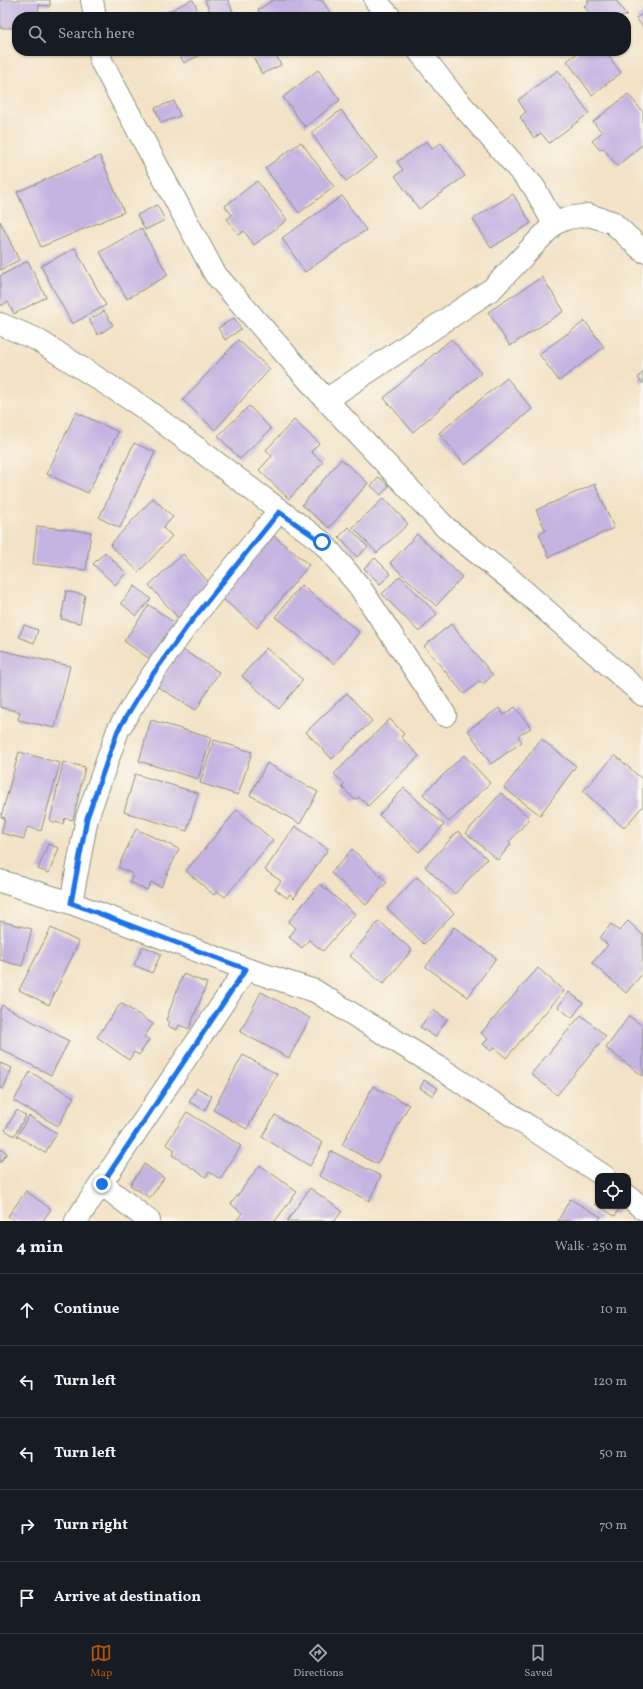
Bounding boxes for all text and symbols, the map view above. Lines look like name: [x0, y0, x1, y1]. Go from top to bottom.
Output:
search box: [12, 12, 631, 56]
icon: search: [26, 23, 48, 45]
text: Search here: [58, 24, 135, 45]
route start: [313, 533, 331, 551]
map controls: [595, 1173, 631, 1209]
button: locate: [595, 1173, 631, 1209]
route end: [93, 1175, 111, 1193]
text: 4 min: [16, 1236, 63, 1259]
text: Walk · 250 m: [555, 1238, 627, 1256]
icon: ahead: [16, 1299, 38, 1321]
text: Continue: [54, 1299, 119, 1320]
text: 10 m: [600, 1301, 627, 1319]
icon: left: [16, 1371, 38, 1393]
text: Turn left: [54, 1371, 116, 1392]
text: 120 m: [593, 1373, 627, 1391]
icon: left: [16, 1443, 38, 1465]
text: Turn left: [54, 1443, 116, 1464]
text: 50 m: [599, 1445, 627, 1463]
icon: right: [16, 1515, 38, 1537]
text: Turn right: [54, 1515, 128, 1536]
text: 70 m: [599, 1517, 627, 1535]
icon: arrive: [16, 1587, 38, 1609]
text: Arrive at destination: [54, 1587, 201, 1608]
tab: Map: [90, 1642, 112, 1681]
tab: Directions: [293, 1642, 344, 1681]
tab: Saved: [524, 1642, 553, 1681]

